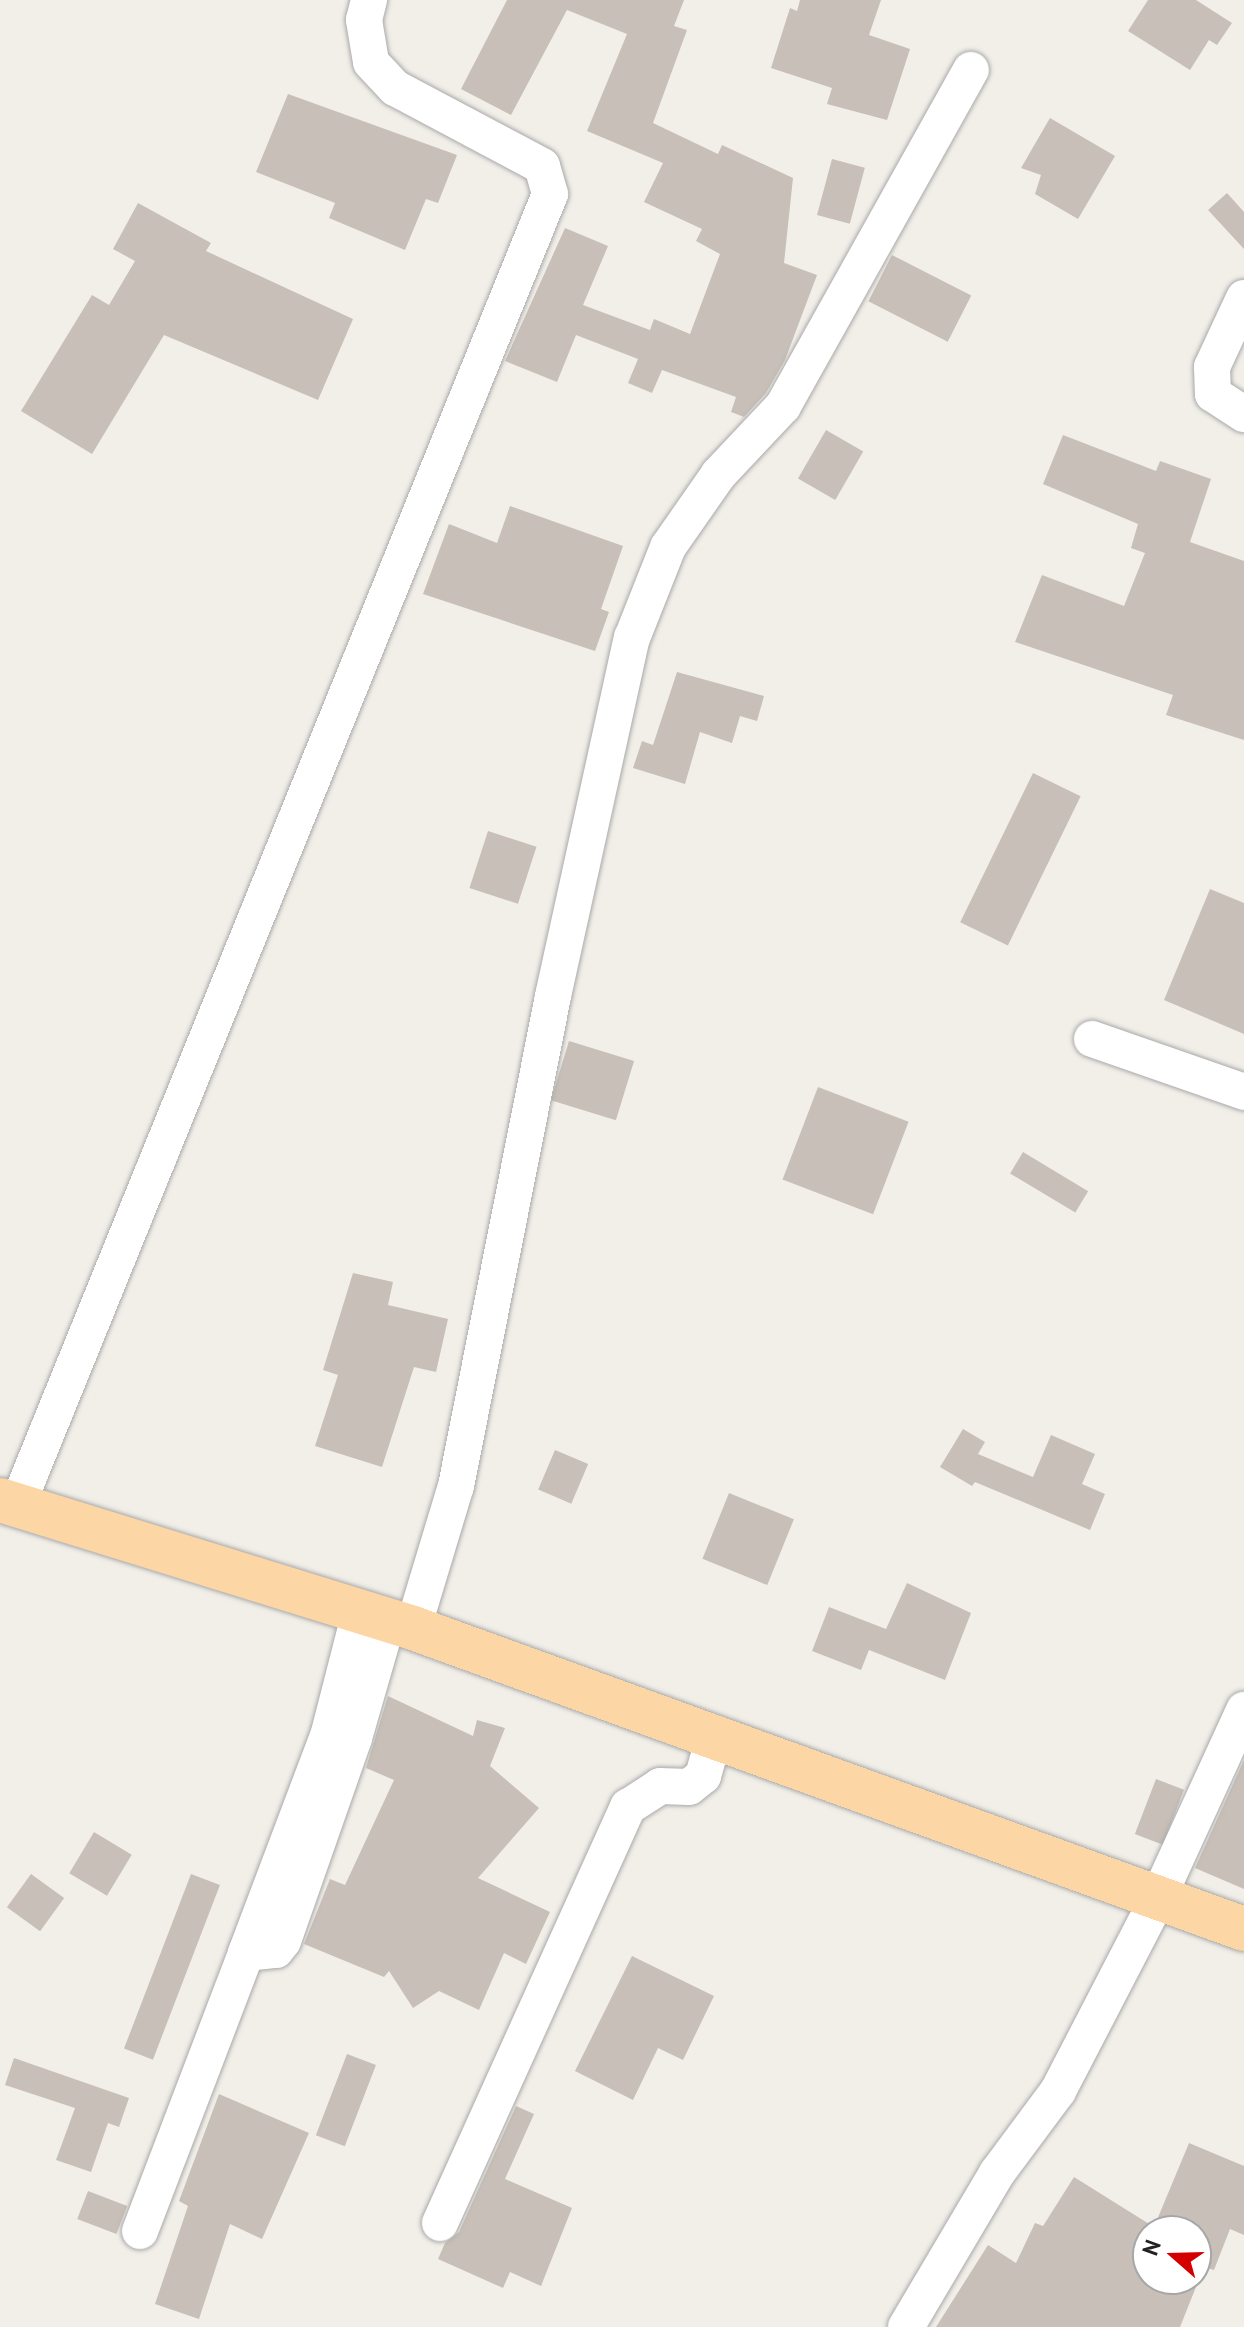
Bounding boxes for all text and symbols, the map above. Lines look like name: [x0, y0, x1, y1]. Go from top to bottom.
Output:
north arrow: [1132, 2215, 1212, 2295]
text: N: [1136, 2236, 1167, 2259]

